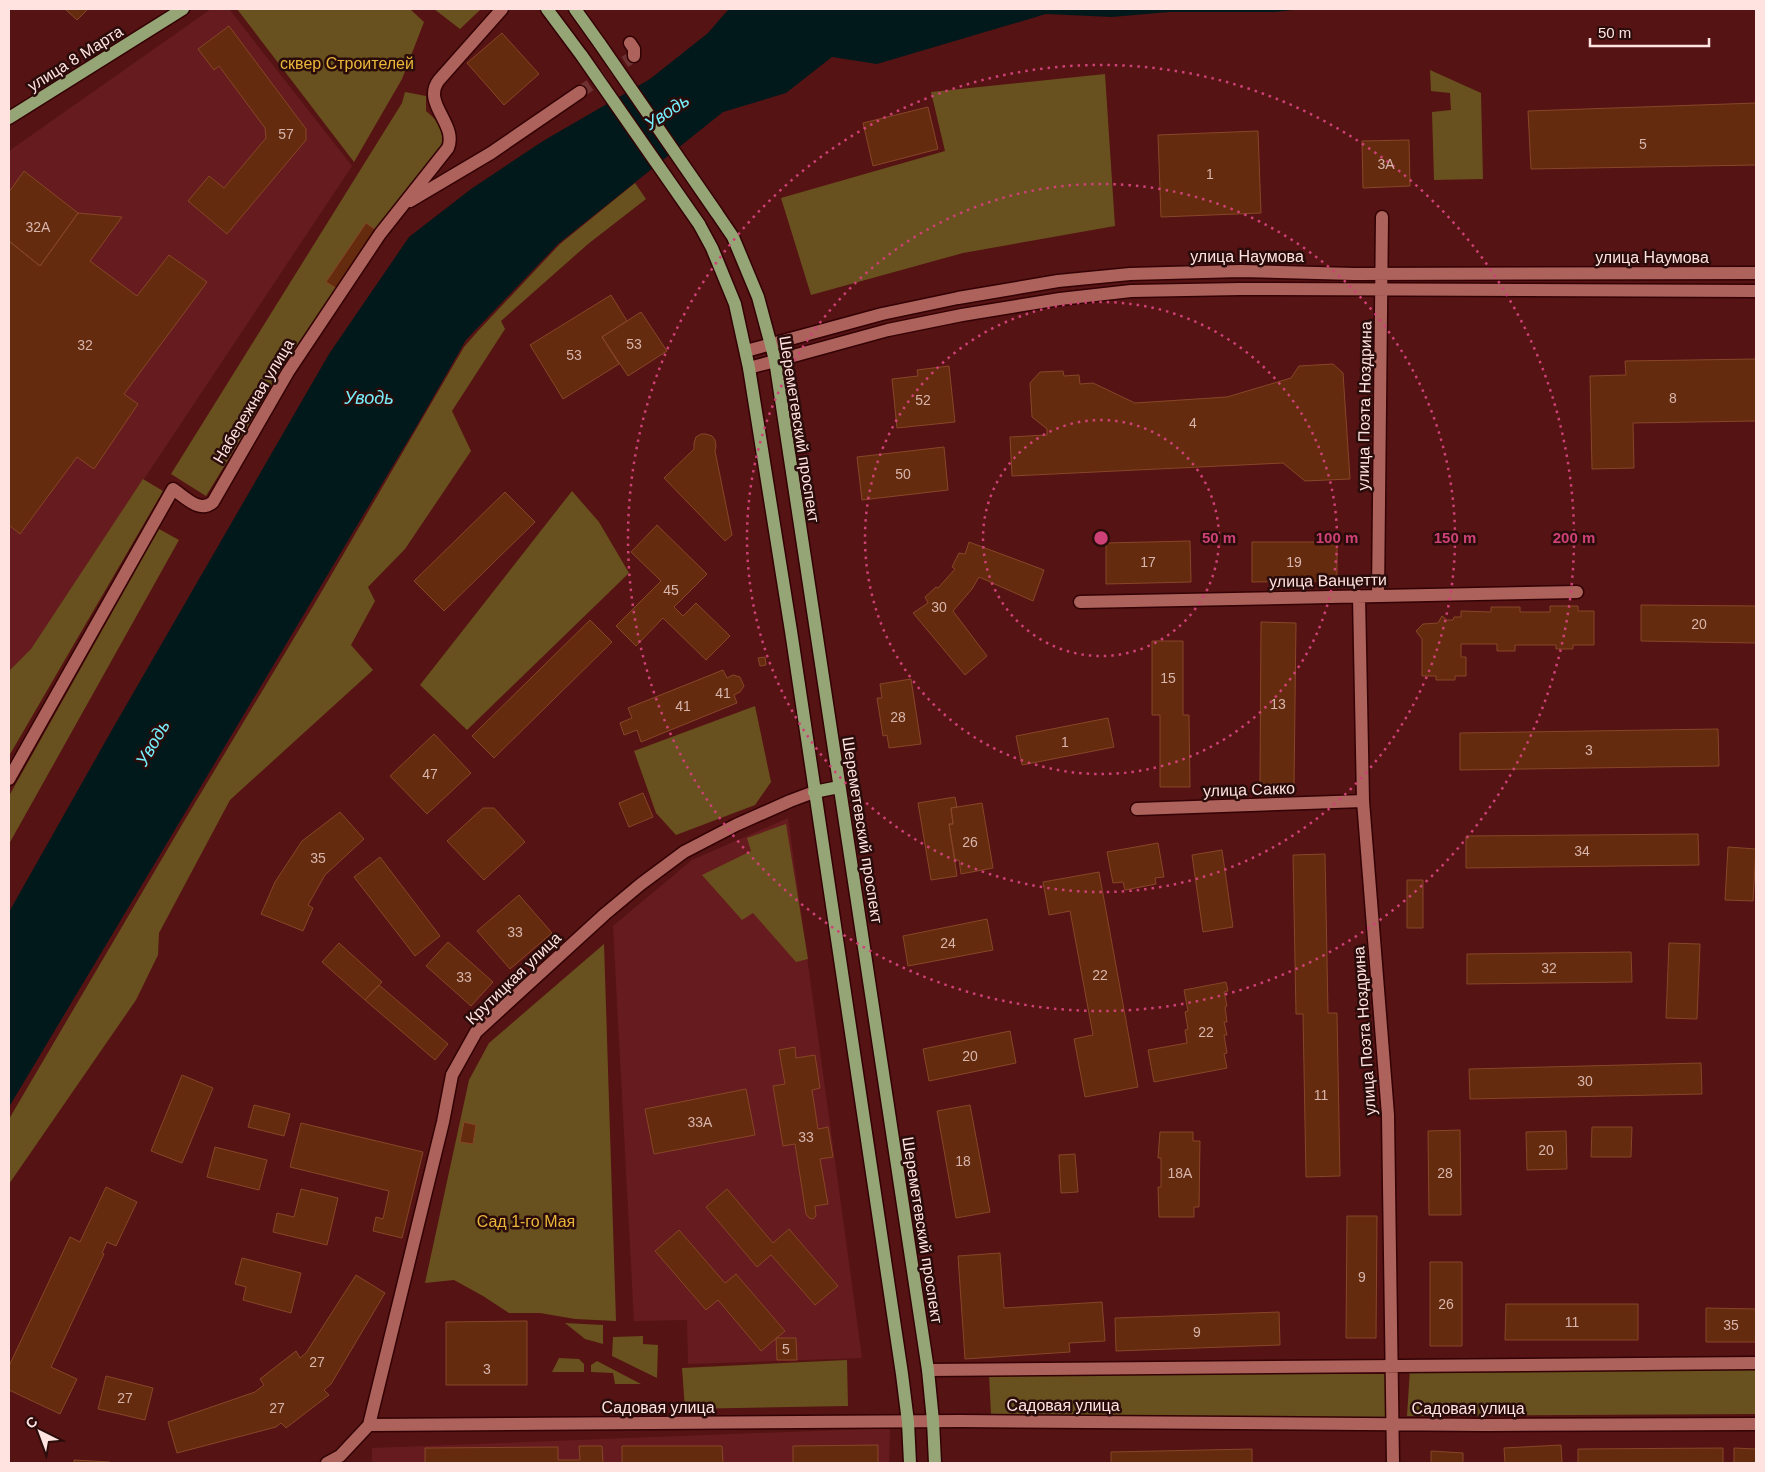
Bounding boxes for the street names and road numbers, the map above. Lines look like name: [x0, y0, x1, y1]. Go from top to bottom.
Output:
street label: улица 8 Марта: [25, 22, 126, 94]
street label: улица Наумова: [1190, 248, 1304, 265]
street label: улица Наумова: [1595, 249, 1709, 266]
street label: улица Поэта Ноздрина: [1355, 321, 1374, 491]
street label: Шереметевский проспект: [776, 334, 823, 524]
street label: Набережная улица: [210, 336, 297, 466]
street label: улица Ванцетти: [1269, 571, 1387, 590]
street label: Шереметевский проспект: [839, 735, 886, 925]
street label: улица Сакко: [1203, 779, 1295, 800]
street label: Крутицкая улица: [463, 929, 564, 1028]
street label: улица Поэта Ноздрина: [1350, 946, 1379, 1116]
street label: Шереметевский проспект: [899, 1135, 946, 1325]
street label: Садовая улица: [1006, 1397, 1120, 1414]
street label: Садовая улица: [601, 1399, 715, 1416]
street label: Садовая улица: [1411, 1400, 1525, 1417]

